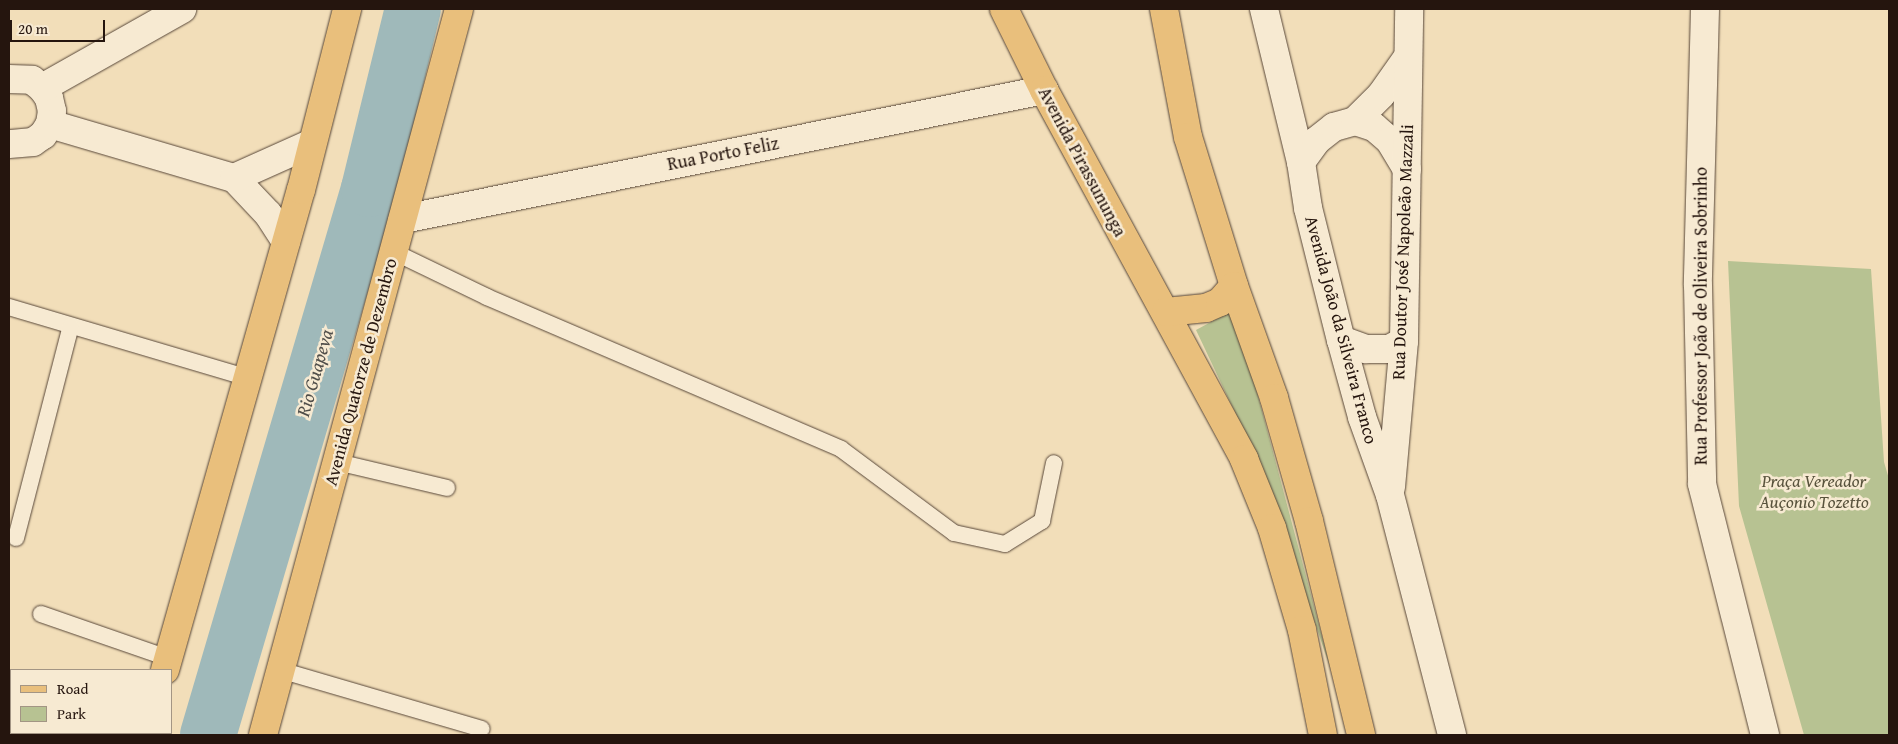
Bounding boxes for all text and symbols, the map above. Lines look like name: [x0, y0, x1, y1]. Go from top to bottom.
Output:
scale bar: [12, 10, 108, 42]
text: 20 m: [18, 18, 48, 39]
street label: Avenida Pirassununga: [1033, 84, 1131, 240]
street label: Rua Doutor José Napoleão Mazzali: [1388, 124, 1418, 380]
street label: Rua Porto Feliz: [666, 133, 780, 175]
street label: Rua Professor João de Oliveira Sobrinho: [1690, 167, 1712, 465]
street label: Avenida João da Silveira Franco: [1300, 214, 1382, 446]
street label: Avenida Quatorze de Dezembro: [320, 256, 402, 488]
water label: Rio Guapeva: [292, 327, 338, 419]
park label: Praça Vereador Auçonio Tozetto: [1759, 471, 1869, 514]
legend: [10, 669, 172, 734]
text: Road: [57, 678, 88, 699]
text: Park: [57, 703, 86, 724]

